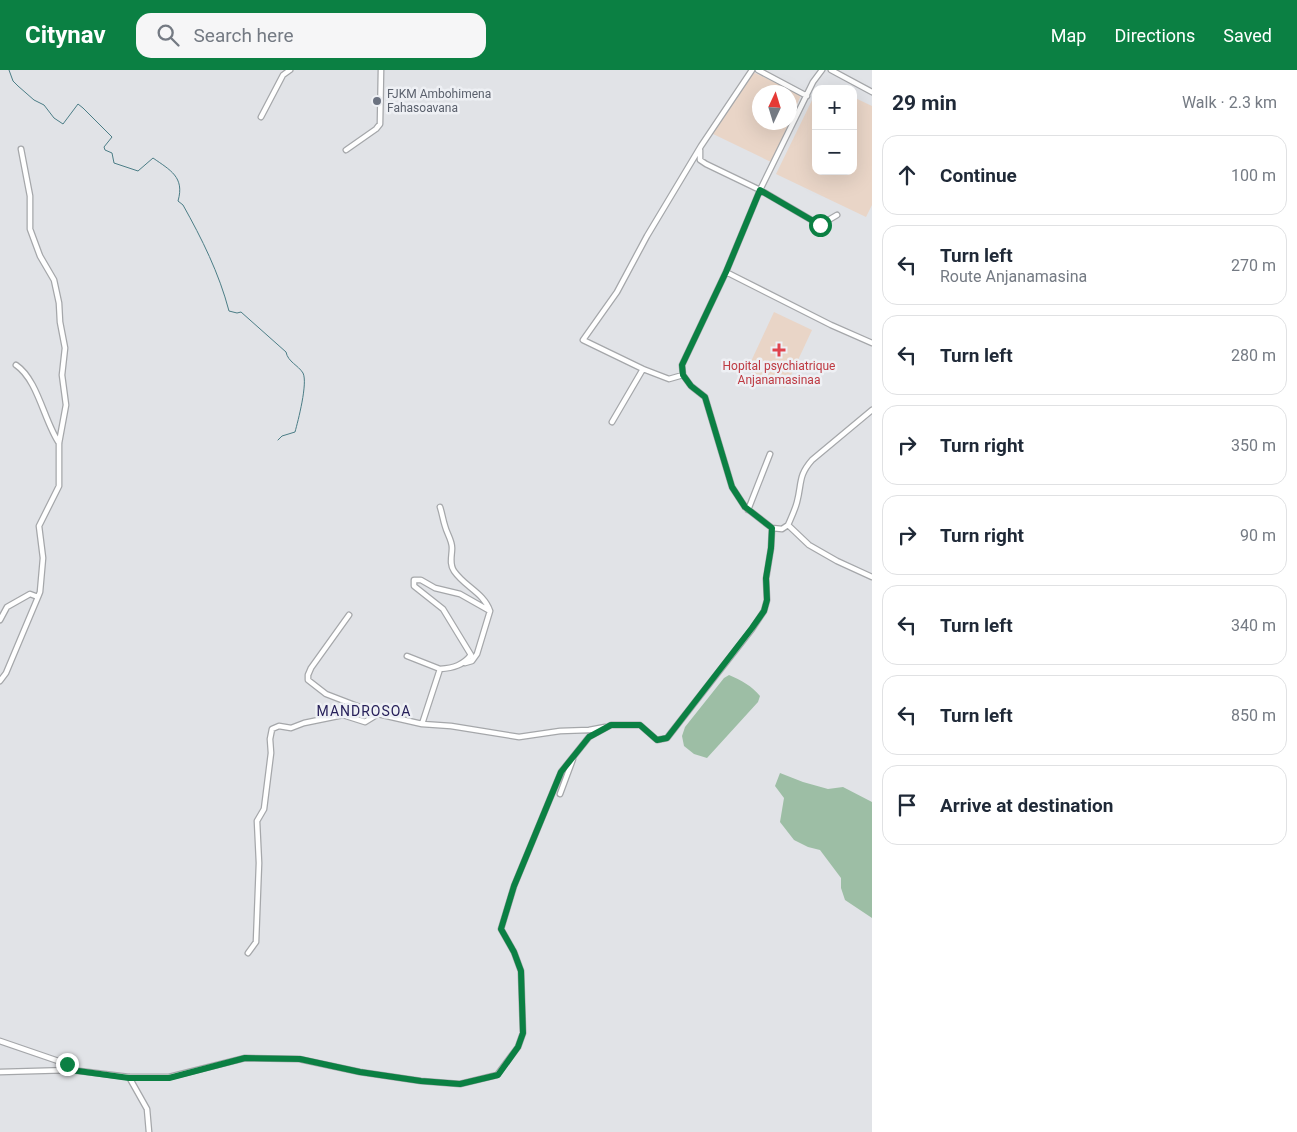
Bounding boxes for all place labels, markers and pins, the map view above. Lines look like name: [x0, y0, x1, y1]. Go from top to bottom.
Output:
place label: FJKM Ambohimena Fahasoavana: [387, 87, 491, 115]
marker: FJKM Ambohimena Fahasoavana: [371, 95, 383, 107]
marker: Hopital psychiatrique Anjanamasinaa: [772, 343, 786, 357]
place label: Hopital psychiatrique Anjanamasinaa: [723, 359, 836, 387]

